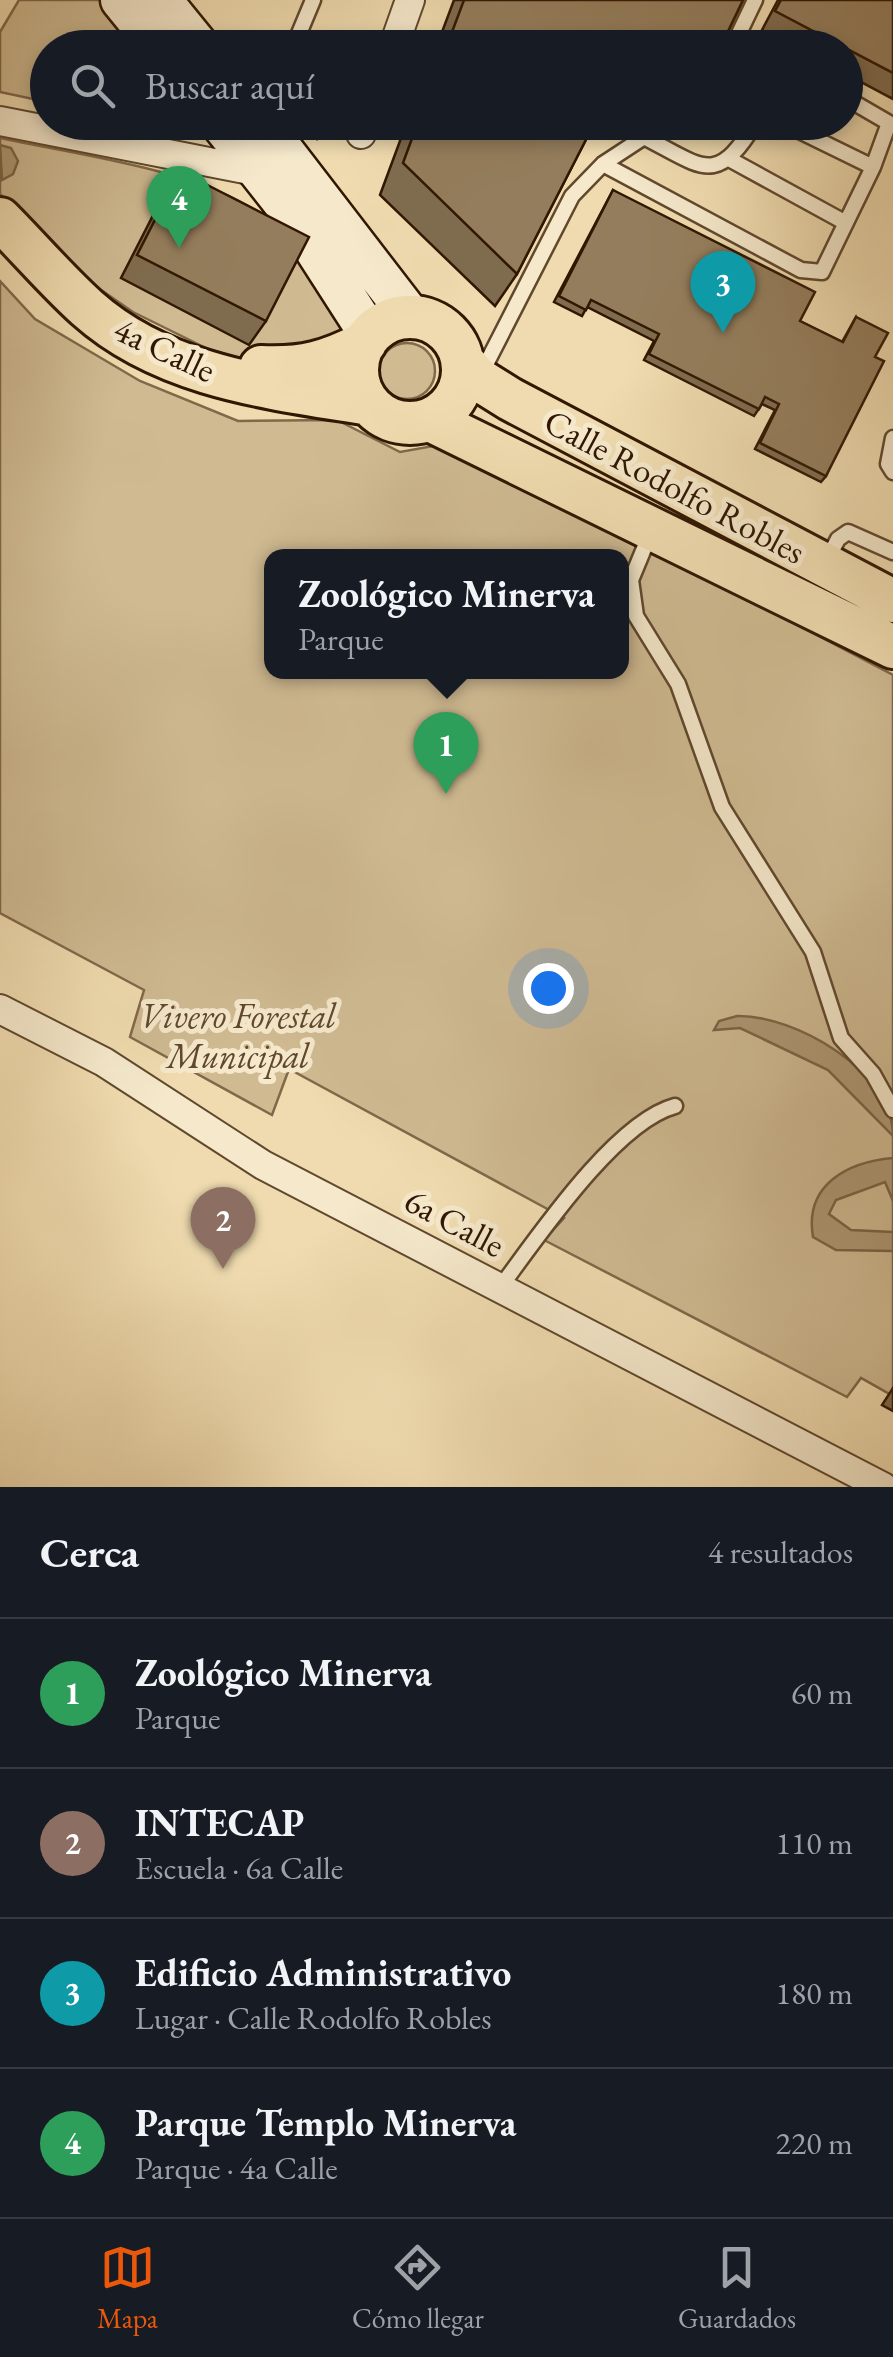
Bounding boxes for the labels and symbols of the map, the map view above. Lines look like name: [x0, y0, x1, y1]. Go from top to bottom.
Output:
pin: 4: [146, 166, 212, 248]
pin: 3: [690, 250, 756, 333]
street label: 4a Calle: [107, 306, 223, 392]
street label: Calle Rodolfo Robles: [537, 398, 813, 574]
pin: 1: [414, 712, 478, 794]
your location: [523, 963, 574, 1014]
park label: Vivero Forestal Municipal: [140, 993, 337, 1079]
street label: 6a Calle: [397, 1177, 513, 1267]
pin: 2: [190, 1186, 256, 1269]

